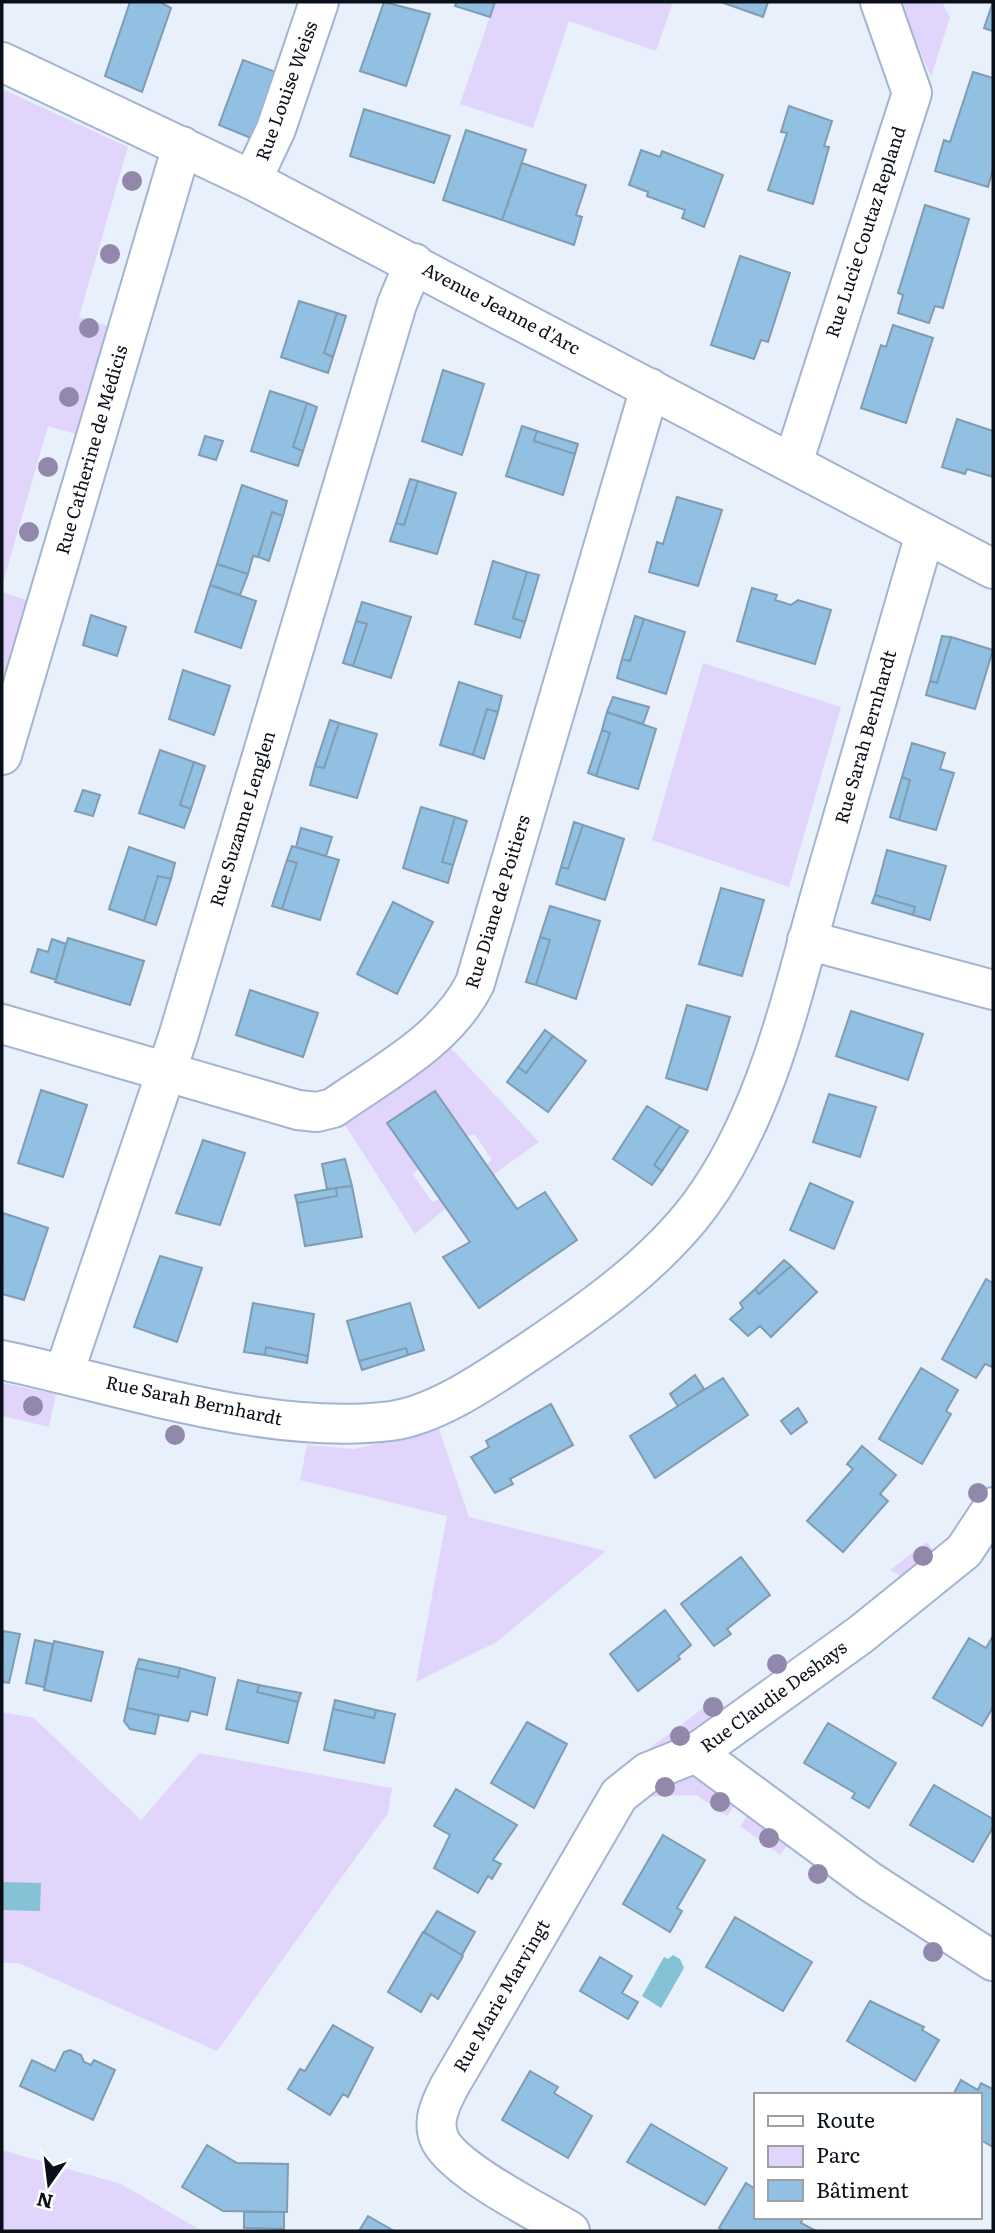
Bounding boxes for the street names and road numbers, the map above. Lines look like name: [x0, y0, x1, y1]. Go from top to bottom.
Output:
street label: Rue Louise Weiss: [248, 17, 323, 164]
street label: Rue Lucie Coutaz Repland: [818, 122, 912, 341]
street label: Avenue Jeanne d'Arc: [418, 255, 585, 361]
street label: Rue Catherine de Médicis: [48, 342, 133, 557]
street label: Rue Sarah Bernhardt: [827, 646, 903, 827]
street label: Rue Suzanne Lenglen: [202, 727, 281, 910]
street label: Rue Diane de Poitiers: [457, 811, 536, 992]
street label: Rue Sarah Bernhardt: [104, 1368, 286, 1432]
street label: Rue Claudie Deshays: [694, 1633, 852, 1758]
street label: Rue Marie Marvingt: [446, 1913, 556, 2077]

